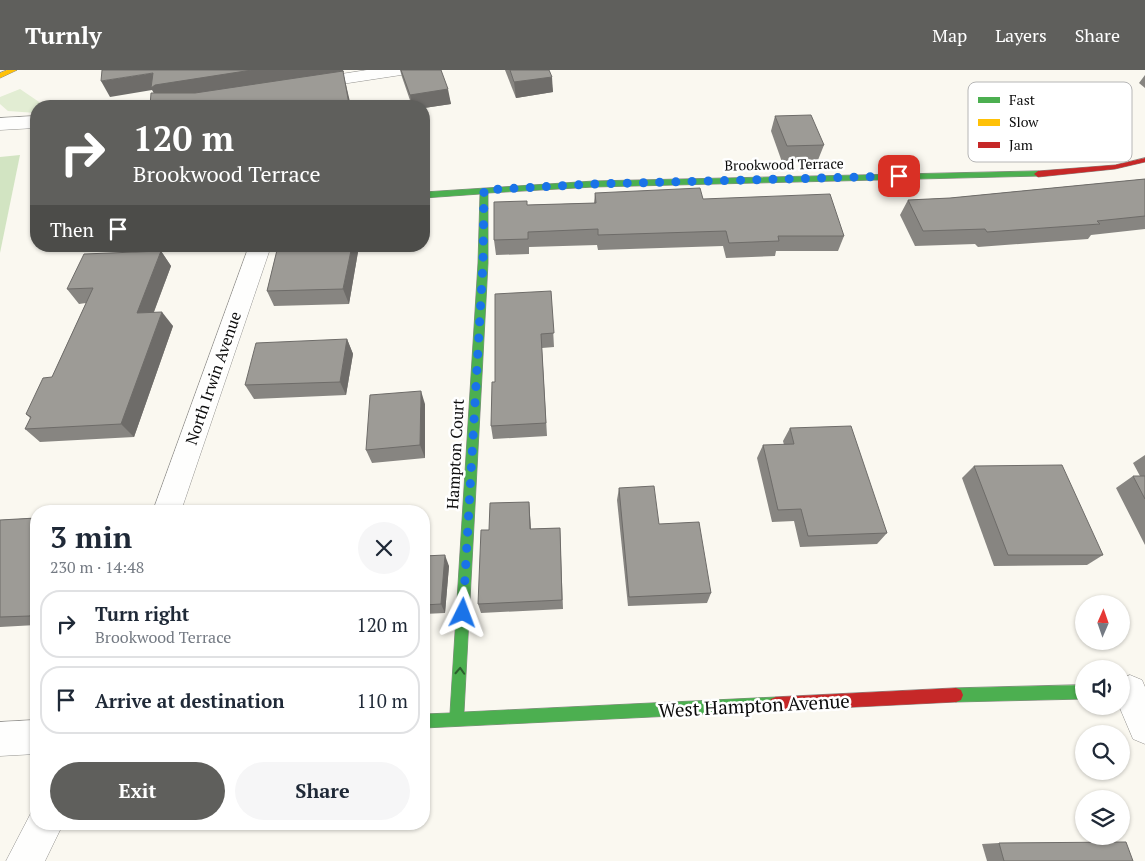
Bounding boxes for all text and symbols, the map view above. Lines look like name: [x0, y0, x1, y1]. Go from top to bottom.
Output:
text: Turnly: [25, 19, 102, 51]
text: Map: [932, 23, 967, 47]
text: Layers: [995, 23, 1047, 47]
text: Share: [1075, 23, 1120, 47]
legend: [968, 82, 1132, 162]
text: Fast: [1009, 90, 1036, 109]
text: Slow: [1009, 112, 1039, 131]
text: 120 m: [133, 115, 234, 161]
icon: right: [50, 120, 115, 185]
text: Jam: [1009, 135, 1033, 154]
street label: Brookwood Terrace: [724, 153, 844, 175]
pin: [878, 155, 920, 197]
text: Brookwood Terrace: [133, 159, 321, 188]
icon: arrive: [885, 162, 913, 190]
icon: arrive: [104, 215, 132, 243]
text: Then: [50, 217, 94, 242]
street label: North Irwin Avenue: [180, 308, 246, 448]
street label: Hampton Court: [441, 398, 469, 510]
text: 3 min: [50, 517, 132, 557]
button: close: [358, 522, 410, 574]
text: 230 m · 14:48: [50, 556, 144, 578]
position arrow: [436, 586, 488, 638]
north arrow: [1075, 595, 1130, 650]
map controls: [1075, 595, 1130, 845]
text: Turn right: [95, 601, 189, 626]
icon: right: [52, 610, 80, 638]
text: 120 m: [357, 612, 408, 637]
text: Brookwood Terrace: [95, 626, 231, 648]
button: sound: [1075, 660, 1130, 715]
one-way arrow: [454, 666, 465, 674]
icon: arrive: [52, 686, 80, 714]
text: Arrive at destination: [95, 688, 284, 713]
text: 110 m: [357, 688, 408, 713]
street label: West Hampton Avenue: [658, 688, 850, 722]
button: search: [1075, 725, 1130, 780]
button: Exit: [50, 762, 225, 820]
button: Share: [235, 762, 410, 820]
button: layers: [1075, 790, 1130, 845]

